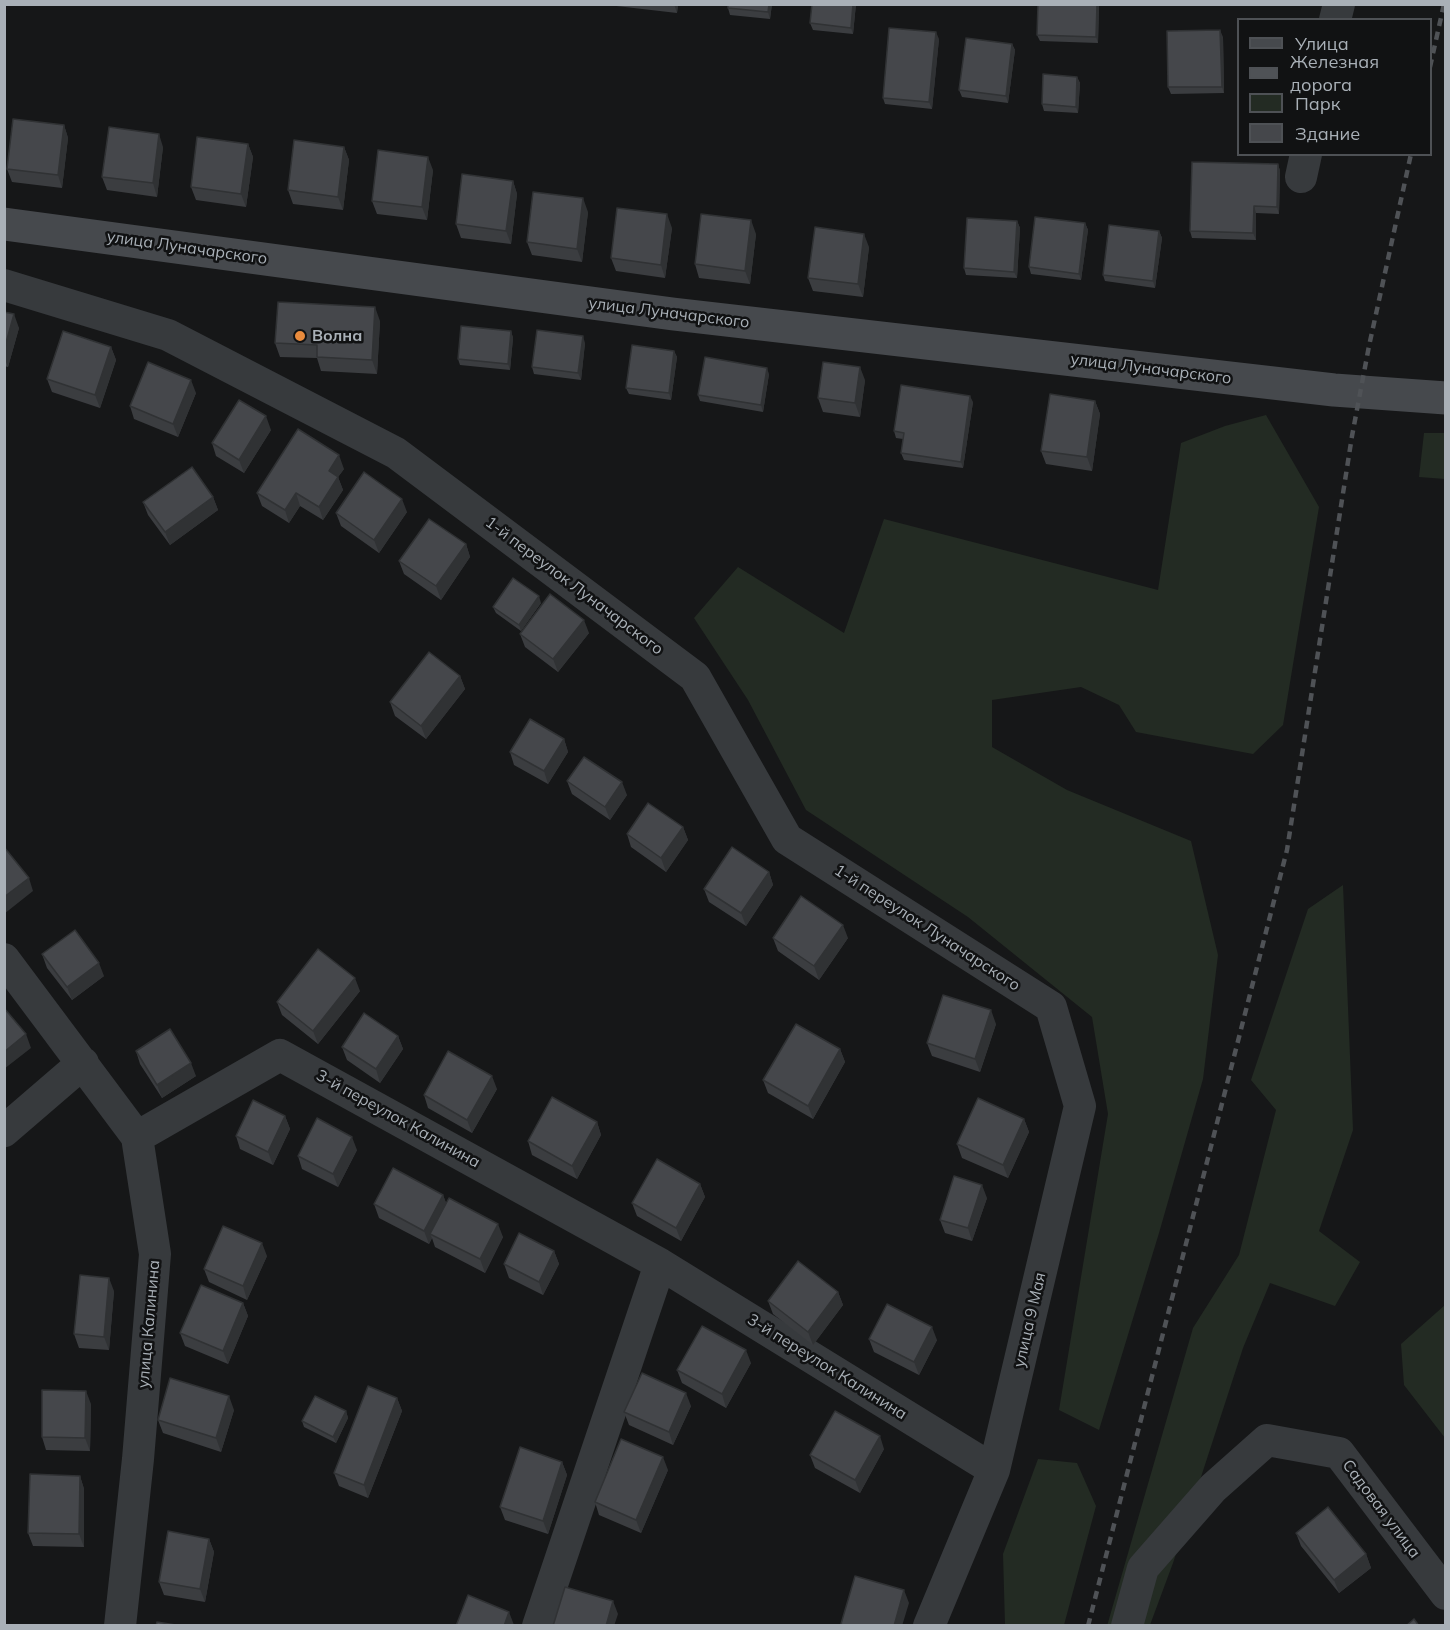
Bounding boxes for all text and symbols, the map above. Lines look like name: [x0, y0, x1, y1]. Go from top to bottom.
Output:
legend: [1237, 18, 1432, 156]
text: Улица: [1295, 32, 1349, 55]
text: Железная дорога: [1290, 50, 1379, 96]
text: Парк: [1295, 92, 1340, 115]
text: Здание: [1295, 122, 1360, 145]
street label: улица Луначарского: [105, 227, 269, 269]
street label: улица Луначарского: [587, 294, 751, 332]
place label: Волна: [312, 326, 362, 346]
marker: Волна: [293, 329, 307, 343]
street label: улица Луначарского: [1069, 350, 1233, 388]
street label: 1-й переулок Луначарского: [481, 513, 667, 659]
street label: 1-й переулок Луначарского: [830, 861, 1024, 995]
street label: 3-й переулок Калинина: [313, 1066, 483, 1172]
street label: улица Калинина: [134, 1259, 164, 1389]
street label: улица 9 Мая: [1010, 1271, 1050, 1369]
street label: 3-й переулок Калинина: [744, 1310, 910, 1424]
street label: Садовая улица: [1338, 1456, 1424, 1562]

